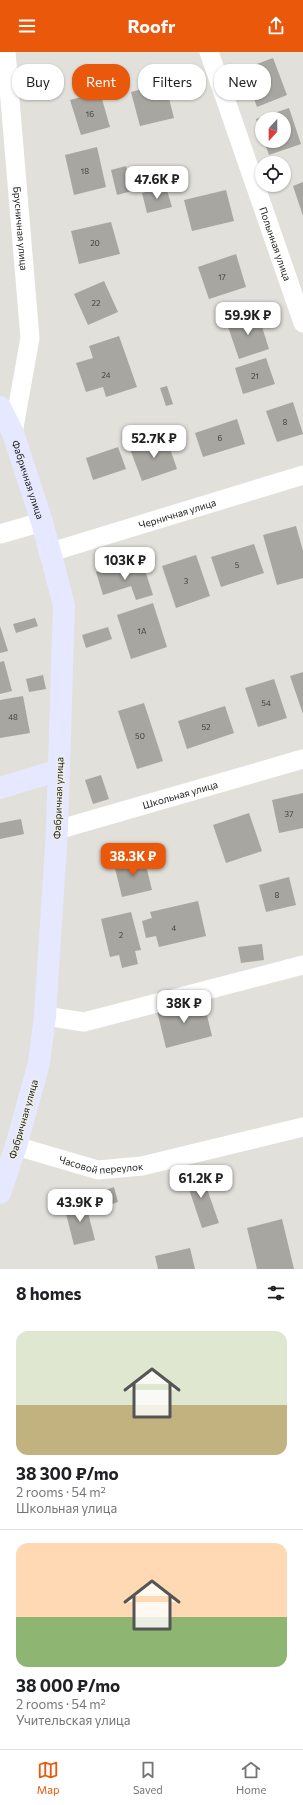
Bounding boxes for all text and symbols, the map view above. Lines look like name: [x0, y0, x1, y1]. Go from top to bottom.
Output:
icon: menu: [16, 15, 38, 37]
text: Roofr: [127, 15, 176, 37]
icon: share: [265, 15, 287, 37]
chip: Buy: [12, 64, 64, 100]
chip: Rent: [72, 64, 130, 100]
chip: Filters: [138, 64, 206, 100]
chip: New: [214, 64, 271, 100]
house number: 16: [86, 109, 94, 119]
north arrow: [255, 112, 291, 148]
map controls: [255, 112, 291, 192]
button: locate: [255, 156, 291, 192]
house number: 18: [81, 166, 89, 176]
pin: 47.6K ₽: [120, 166, 194, 200]
text: 47.6K ₽: [134, 171, 180, 187]
street label: Брусничная улица: [11, 186, 30, 271]
street label: Полынная улица: [257, 205, 294, 282]
house number: 20: [90, 238, 100, 248]
house number: 17: [218, 272, 226, 282]
house number: 22: [92, 298, 101, 308]
pin: 59.9K ₽: [211, 302, 285, 336]
text: 59.9K ₽: [225, 307, 271, 323]
house number: 24: [101, 370, 111, 380]
house number: 21: [251, 371, 259, 381]
house number: 8: [283, 417, 288, 427]
pin: 52.7K ₽: [117, 425, 191, 459]
text: 52.7K ₽: [131, 430, 177, 446]
house number: 6: [218, 433, 223, 443]
street label: Фабричная улица: [10, 439, 47, 520]
street label: Черничная улица: [137, 496, 217, 531]
pin: 103K ₽: [92, 547, 158, 581]
text: 103K ₽: [104, 552, 146, 568]
house number: 5: [235, 560, 240, 570]
house number: 3: [184, 576, 189, 586]
house number: 1А: [138, 626, 147, 636]
house number: 54: [261, 698, 271, 708]
house number: 48: [8, 712, 18, 722]
house number: 52: [201, 722, 211, 732]
house number: 50: [135, 731, 145, 741]
street label: Фабричная улица: [51, 757, 65, 839]
street label: Школьная улица: [141, 778, 219, 811]
house number: 37: [285, 809, 293, 819]
pin: 38.3K ₽: [96, 843, 170, 877]
text: 38.3K ₽: [110, 848, 156, 864]
house number: 8: [275, 890, 280, 900]
house number: 4: [172, 923, 177, 933]
house number: 2: [119, 930, 124, 940]
pin: 38K ₽: [156, 990, 212, 1024]
text: 38K ₽: [166, 995, 202, 1011]
street label: Фабричная улица: [6, 1078, 40, 1160]
street label: Часовой переулок: [58, 1153, 144, 1176]
pin: 61.2K ₽: [164, 1165, 238, 1199]
text: 61.2K ₽: [179, 1170, 223, 1186]
pin: 43.9K ₽: [43, 1189, 117, 1223]
text: 43.9K ₽: [57, 1194, 103, 1210]
icon: filters: [265, 1282, 287, 1304]
text: 8 homes: [16, 1283, 81, 1304]
icon: home: [116, 1357, 188, 1429]
text: 38 300 ₽/mo: [16, 1463, 119, 1484]
text: 2 rooms · 54 m²: [16, 1484, 106, 1500]
text: Школьная улица: [16, 1500, 117, 1516]
icon: home: [116, 1569, 188, 1641]
text: 38 000 ₽/mo: [16, 1675, 120, 1696]
text: 2 rooms · 54 m²: [16, 1696, 106, 1712]
text: Учительская улица: [16, 1712, 130, 1728]
tab: Map: [37, 1759, 59, 1796]
tab: Saved: [133, 1759, 163, 1796]
tab: Home: [236, 1759, 266, 1796]

